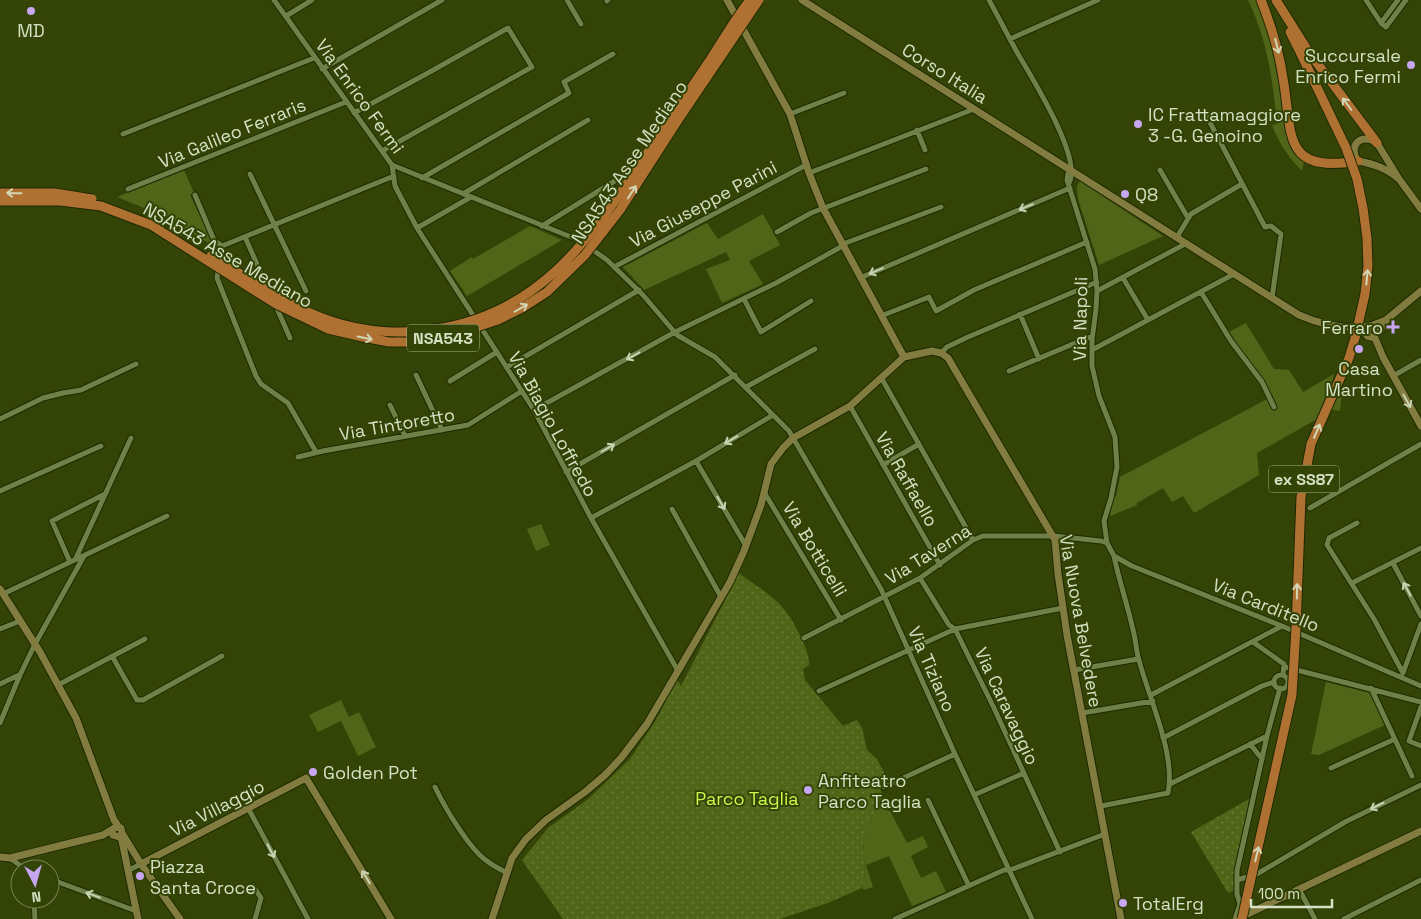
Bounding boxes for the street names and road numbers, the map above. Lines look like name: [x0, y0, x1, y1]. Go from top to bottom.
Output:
street label: Via Enrico Fermi: [311, 34, 409, 158]
street label: Corso Italia: [898, 38, 992, 108]
street label: NSA543 Asse Mediano: [566, 76, 692, 248]
street label: Via Galileo Ferraris: [155, 93, 309, 173]
street label: Via Giuseppe Parini: [625, 155, 781, 253]
street label: NSA543 Asse Mediano: [139, 197, 317, 313]
street label: Via Napoli: [1068, 277, 1092, 361]
road number: NSA543: [407, 324, 479, 352]
street label: Via Biagio Loffredo: [503, 347, 603, 501]
street label: Via Tintoretto: [337, 403, 457, 445]
street label: Via Raffaello: [871, 427, 943, 531]
road number: ex SS87: [1269, 466, 1339, 492]
street label: Via Botticelli: [778, 497, 852, 601]
street label: Via Taverna: [881, 519, 975, 589]
street label: Via Nuova Belvedere: [1054, 533, 1108, 709]
street label: Via Carditello: [1209, 573, 1323, 637]
street label: Via Tiziano: [903, 623, 961, 715]
street label: Via Caravaggio: [970, 644, 1044, 768]
street label: Via Villaggio: [166, 774, 268, 842]

